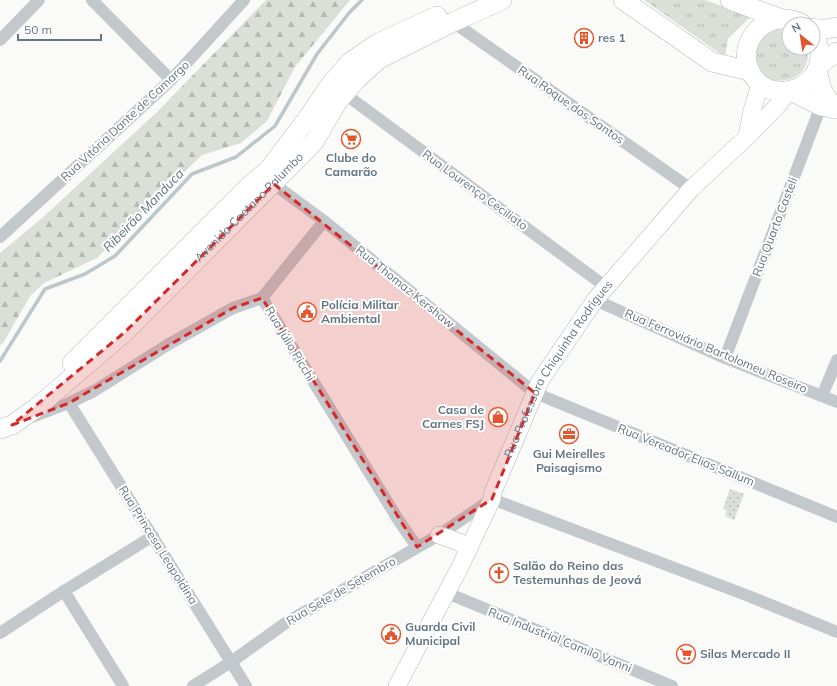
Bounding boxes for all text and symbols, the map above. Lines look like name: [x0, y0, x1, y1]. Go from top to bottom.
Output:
scale bar: [18, 16, 101, 42]
north arrow: [781, 16, 821, 56]
text: N: [789, 19, 803, 35]
text: 50 m: [24, 22, 52, 37]
building icon: res 1: [573, 27, 595, 49]
place label: res 1: [598, 30, 626, 45]
street label: Rua Vitória Dante de Camargo: [57, 57, 192, 184]
street label: Rua Roque dos Santos: [515, 62, 627, 147]
supermarket icon: Clube do Camarão: [340, 128, 362, 150]
street label: Rua Lourenço Ceciliato: [420, 146, 531, 233]
street label: Avenida Caetano Palumbo: [191, 149, 306, 265]
place label: Clube do Camarão: [325, 150, 377, 179]
water label: Ribeirão Manduca: [99, 165, 187, 255]
street label: Rua Quarto Casteli: [749, 175, 800, 279]
street label: Rua Thomaz Kershaw: [353, 242, 458, 331]
street label: Rua Professora Chiquinha Rodrigues: [501, 277, 616, 460]
place label: Polícia Militar Ambiental: [321, 297, 399, 326]
public building icon: Polícia Militar Ambiental: [296, 301, 318, 323]
street label: Rua Júlio Picchi: [262, 304, 319, 384]
street label: Rua Ferroviário Bartolomeu Roseiro: [623, 305, 810, 396]
place label: Casa de Carnes FSJ: [422, 402, 484, 431]
shop icon: Casa de Carnes FSJ: [487, 406, 509, 428]
street label: Rua Vereador Elias Sallum: [616, 420, 757, 489]
office icon: Gui Meirelles Paisagismo: [558, 423, 580, 445]
place label: Gui Meirelles Paisagismo: [533, 446, 605, 475]
street label: Rua Princesa Leopoldina: [116, 483, 201, 607]
street label: Rua Sete de Setembro: [283, 553, 398, 628]
place label: Salão do Reino das Testemunhas de Jeová: [513, 558, 641, 587]
church icon: Salão do Reino das Testemunhas de Jeová: [488, 562, 510, 584]
street label: Rua Industrial Camilo Vanni: [486, 604, 634, 675]
place label: Guarda Civil Municipal: [405, 619, 475, 648]
public building icon: Guarda Civil Municipal: [380, 623, 402, 645]
supermarket icon: Silas Mercado II: [675, 643, 697, 665]
place label: Silas Mercado II: [700, 646, 790, 661]

